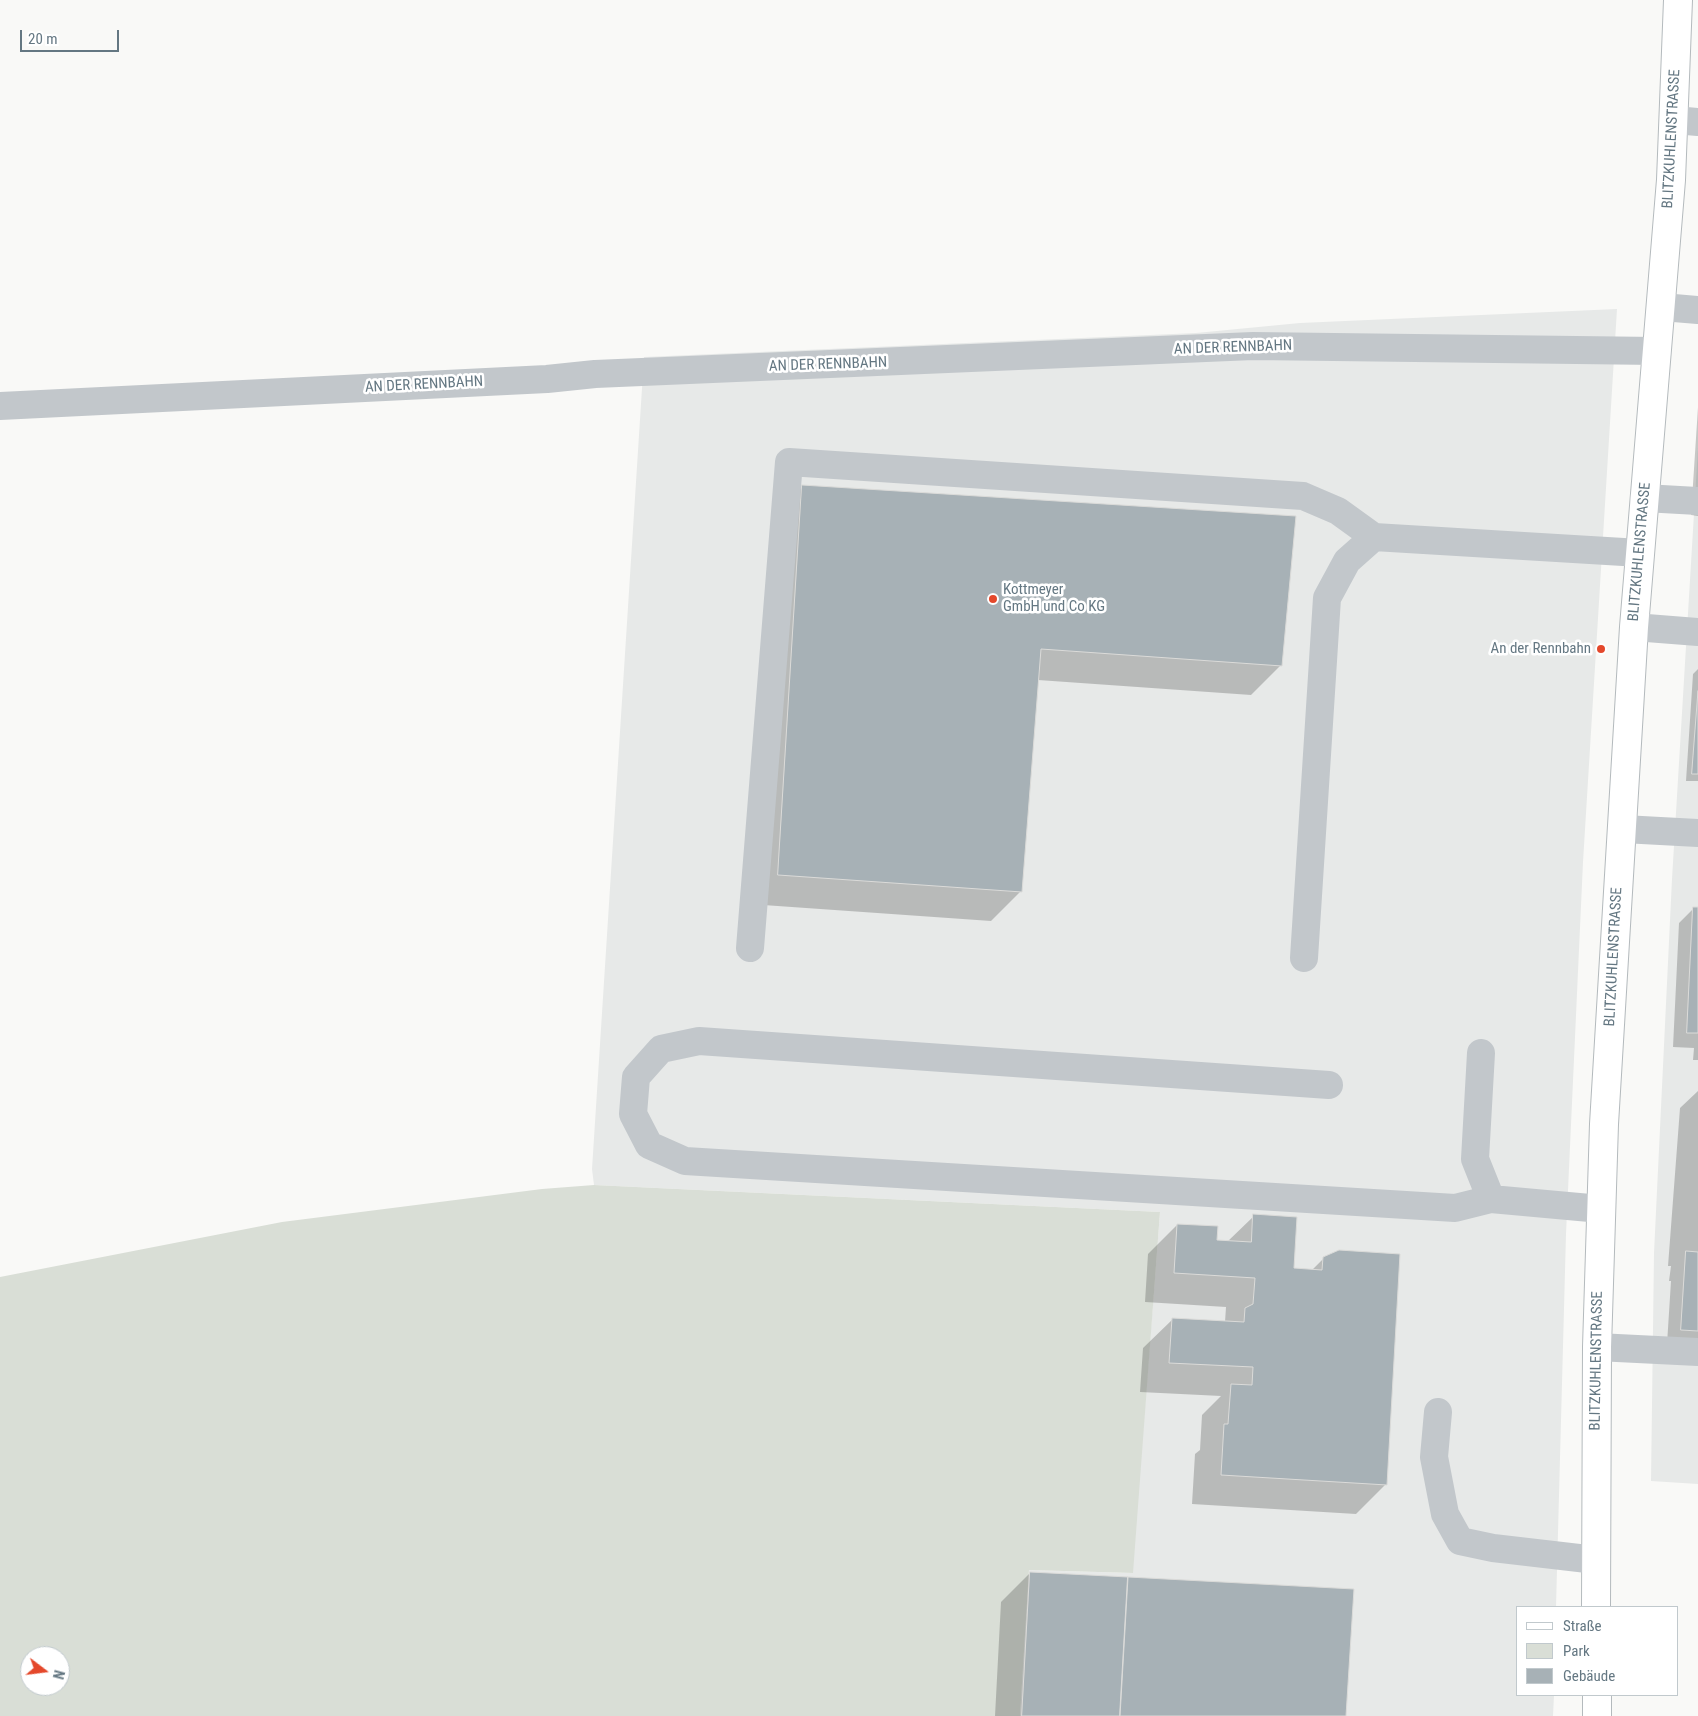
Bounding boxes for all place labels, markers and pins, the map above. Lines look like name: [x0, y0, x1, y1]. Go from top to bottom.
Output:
place label: Kottmeyer GmbH und Co KG: [1003, 581, 1105, 616]
marker: Kottmeyer GmbH und Co KG: [987, 593, 999, 605]
place label: An der Rennbahn: [1491, 640, 1591, 658]
marker: An der Rennbahn: [1595, 643, 1607, 655]

